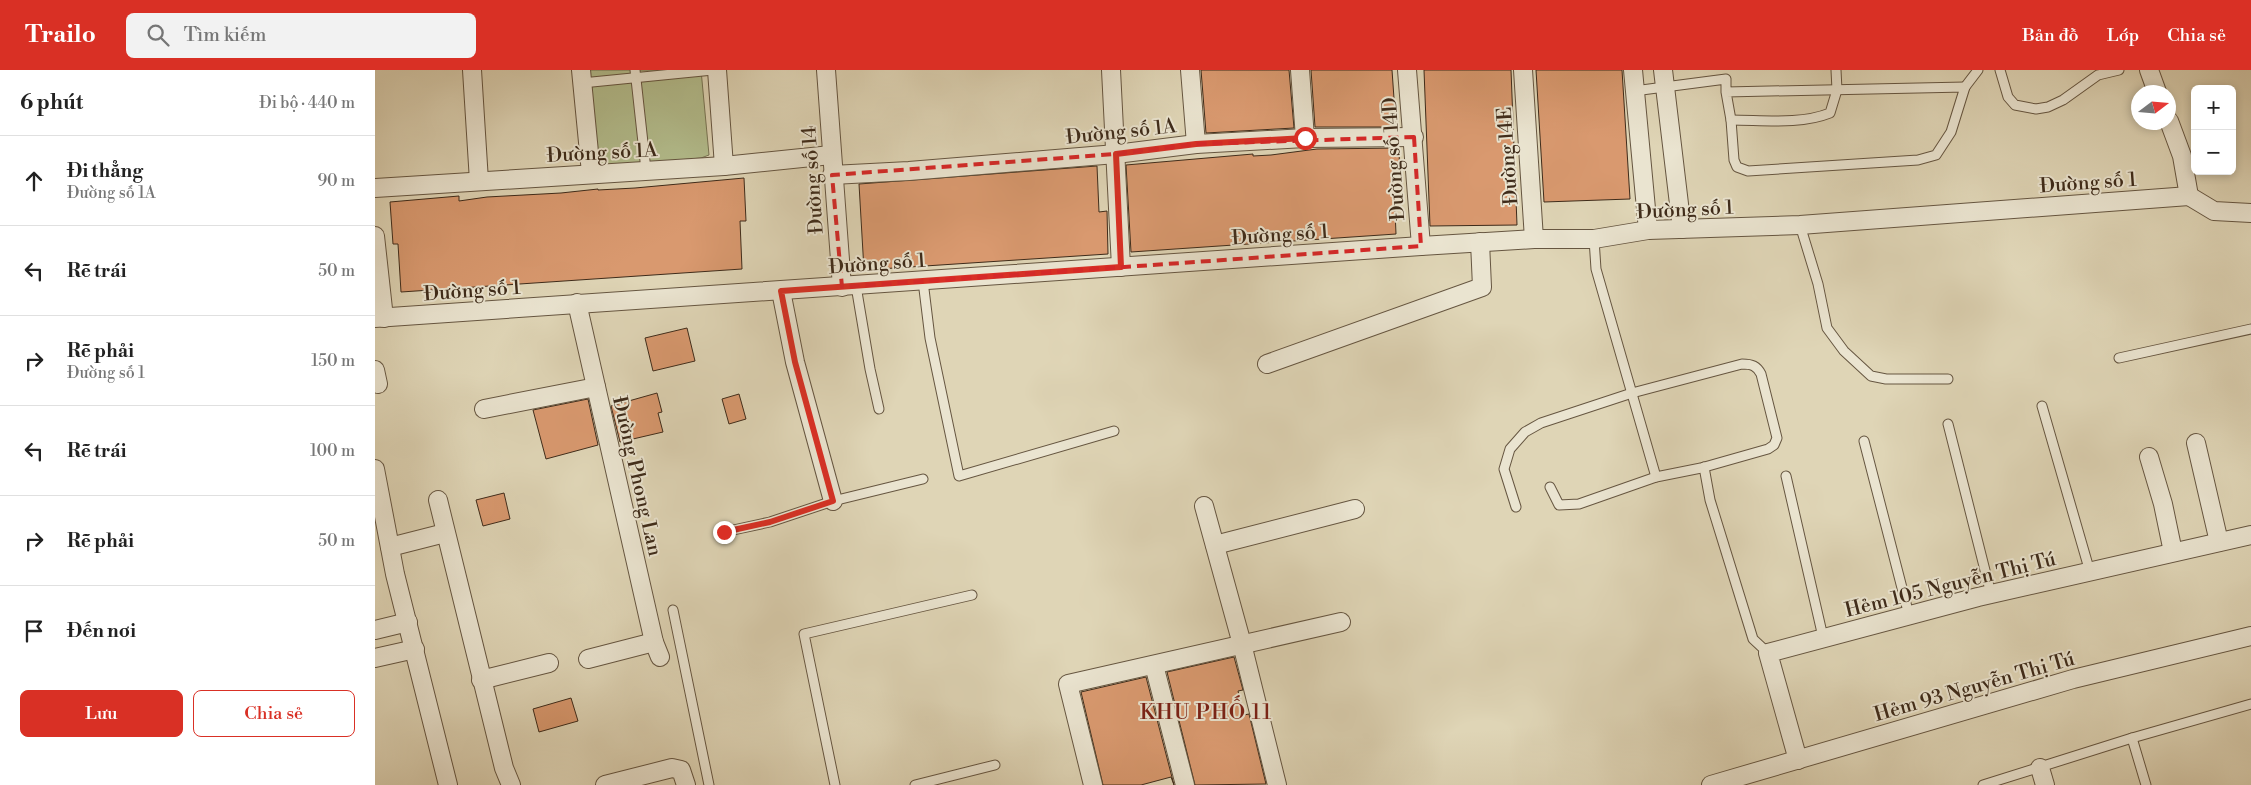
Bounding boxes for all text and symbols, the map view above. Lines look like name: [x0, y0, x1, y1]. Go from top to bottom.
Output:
search box: [126, 13, 476, 58]
text: Trailo: [25, 20, 96, 50]
icon: search: [144, 21, 172, 49]
text: Tìm kiếm: [184, 23, 266, 47]
text: Bản đồ: [2022, 24, 2079, 47]
text: Lớp: [2107, 24, 2139, 47]
text: Chia sẻ: [2167, 24, 2226, 47]
north arrow: [2131, 85, 2176, 130]
map controls: [2191, 85, 2236, 175]
button: +: [2191, 85, 2236, 130]
text: 6 phút: [20, 90, 83, 116]
text: Đi bộ · 440 m: [259, 93, 355, 113]
street label: Đường số 14D: [1378, 96, 1411, 222]
street label: Đường 14E: [1493, 106, 1524, 206]
street label: Đường số 1A: [1065, 114, 1179, 151]
street label: Đường số 14: [797, 125, 830, 235]
route start: [1294, 127, 1317, 150]
button: −: [2191, 130, 2236, 175]
street label: Đường số 1A: [546, 138, 659, 169]
text: Đi thẳng: [67, 159, 143, 183]
icon: ahead: [20, 167, 48, 195]
street label: Đường số 1: [2039, 168, 2138, 199]
text: 90 m: [317, 171, 355, 191]
text: Đường số 1A: [67, 183, 156, 203]
street label: Đường số 1: [1636, 195, 1735, 226]
street label: Đường số 1: [1231, 220, 1330, 251]
street label: Đường số 1: [828, 249, 927, 280]
icon: left: [20, 257, 48, 285]
text: Rẽ trái: [67, 259, 127, 283]
text: 50 m: [318, 261, 355, 281]
street label: Đường số 1: [423, 276, 522, 307]
text: Rẽ phải: [67, 339, 134, 363]
icon: right: [20, 347, 48, 375]
text: 150 m: [311, 351, 355, 371]
text: Đường số 1: [67, 363, 145, 383]
street label: Đường Phong Lan: [606, 394, 667, 559]
icon: left: [20, 437, 48, 465]
text: Rẽ trái: [67, 439, 127, 463]
text: 100 m: [310, 441, 355, 461]
route end: [713, 521, 736, 544]
icon: right: [20, 527, 48, 555]
text: Rẽ phải: [67, 529, 134, 553]
text: 50 m: [318, 531, 355, 551]
street label: Hẻm 105 Nguyễn Thị Tú: [1842, 547, 2059, 624]
icon: arrive: [20, 617, 48, 645]
text: Đến nơi: [67, 619, 136, 643]
street label: Hẻm 93 Nguyễn Thị Tú: [1871, 647, 2078, 728]
button: Lưu: [20, 690, 183, 737]
button: Chia sẻ: [193, 690, 355, 737]
district label: KHU PHỐ 11: [1140, 695, 1272, 726]

